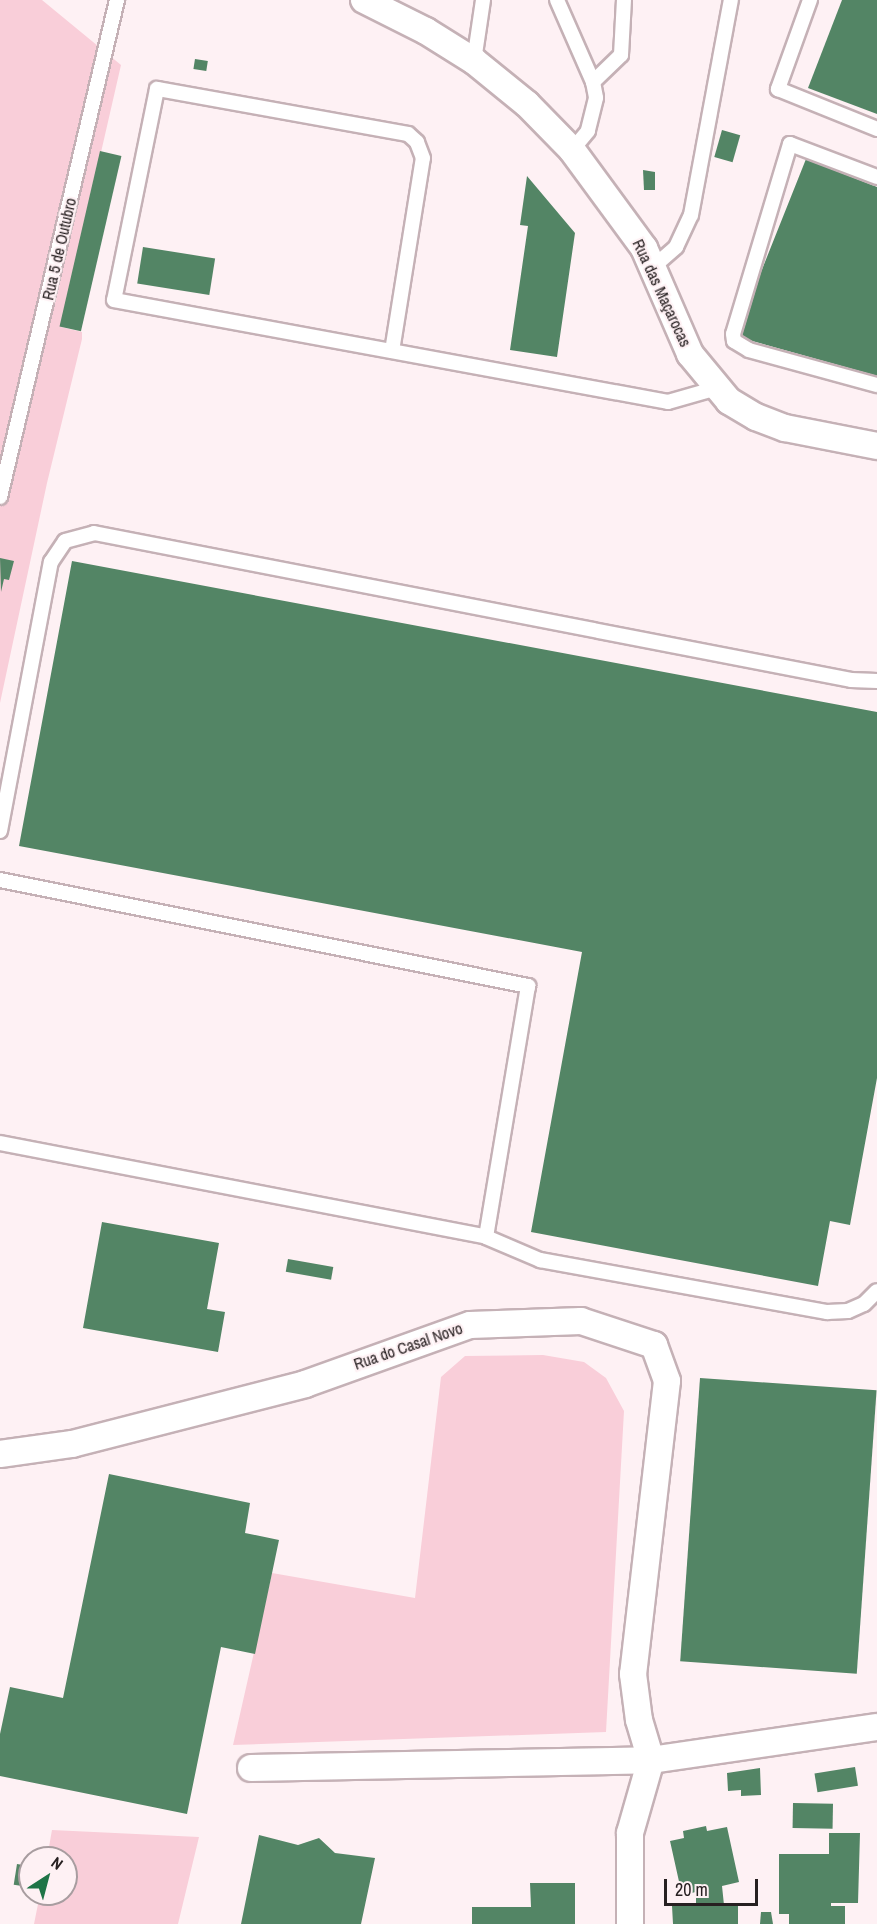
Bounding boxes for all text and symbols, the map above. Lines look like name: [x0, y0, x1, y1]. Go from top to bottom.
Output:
street label: Rua 5 de Outubro: [38, 196, 80, 302]
street label: Rua das Maçarocas: [629, 236, 695, 350]
street label: Rua do Casal Novo: [351, 1318, 465, 1374]
north arrow: [18, 1846, 78, 1906]
text: N: [47, 1851, 68, 1875]
scale bar: [667, 1867, 762, 1905]
text: 20 m: [675, 1877, 708, 1902]

